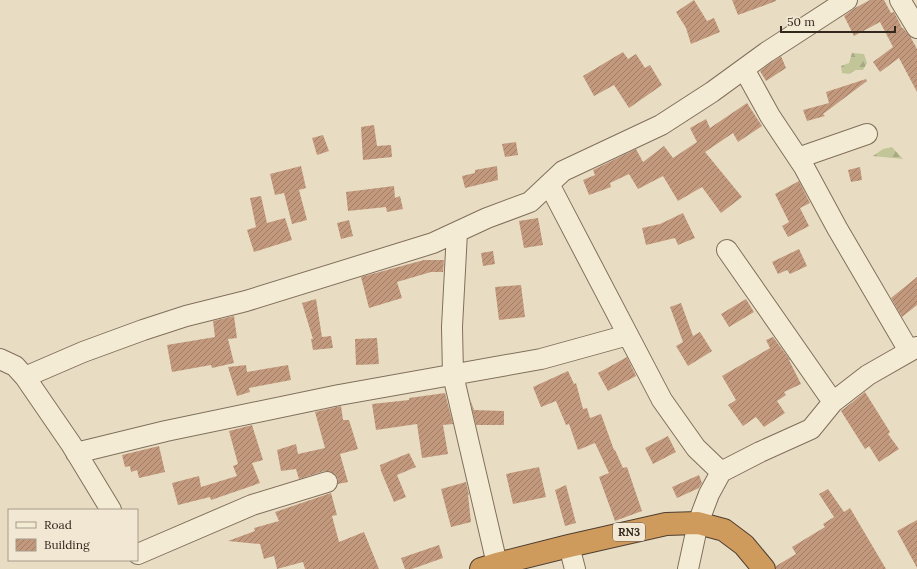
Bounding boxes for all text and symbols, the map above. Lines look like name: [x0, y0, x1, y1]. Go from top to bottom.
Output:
scale bar: [781, 8, 895, 34]
text: 50 m: [787, 14, 815, 29]
legend: [8, 509, 138, 561]
text: Road: [44, 517, 72, 532]
road number: RN3: [613, 523, 645, 541]
text: Building: [44, 537, 90, 552]

